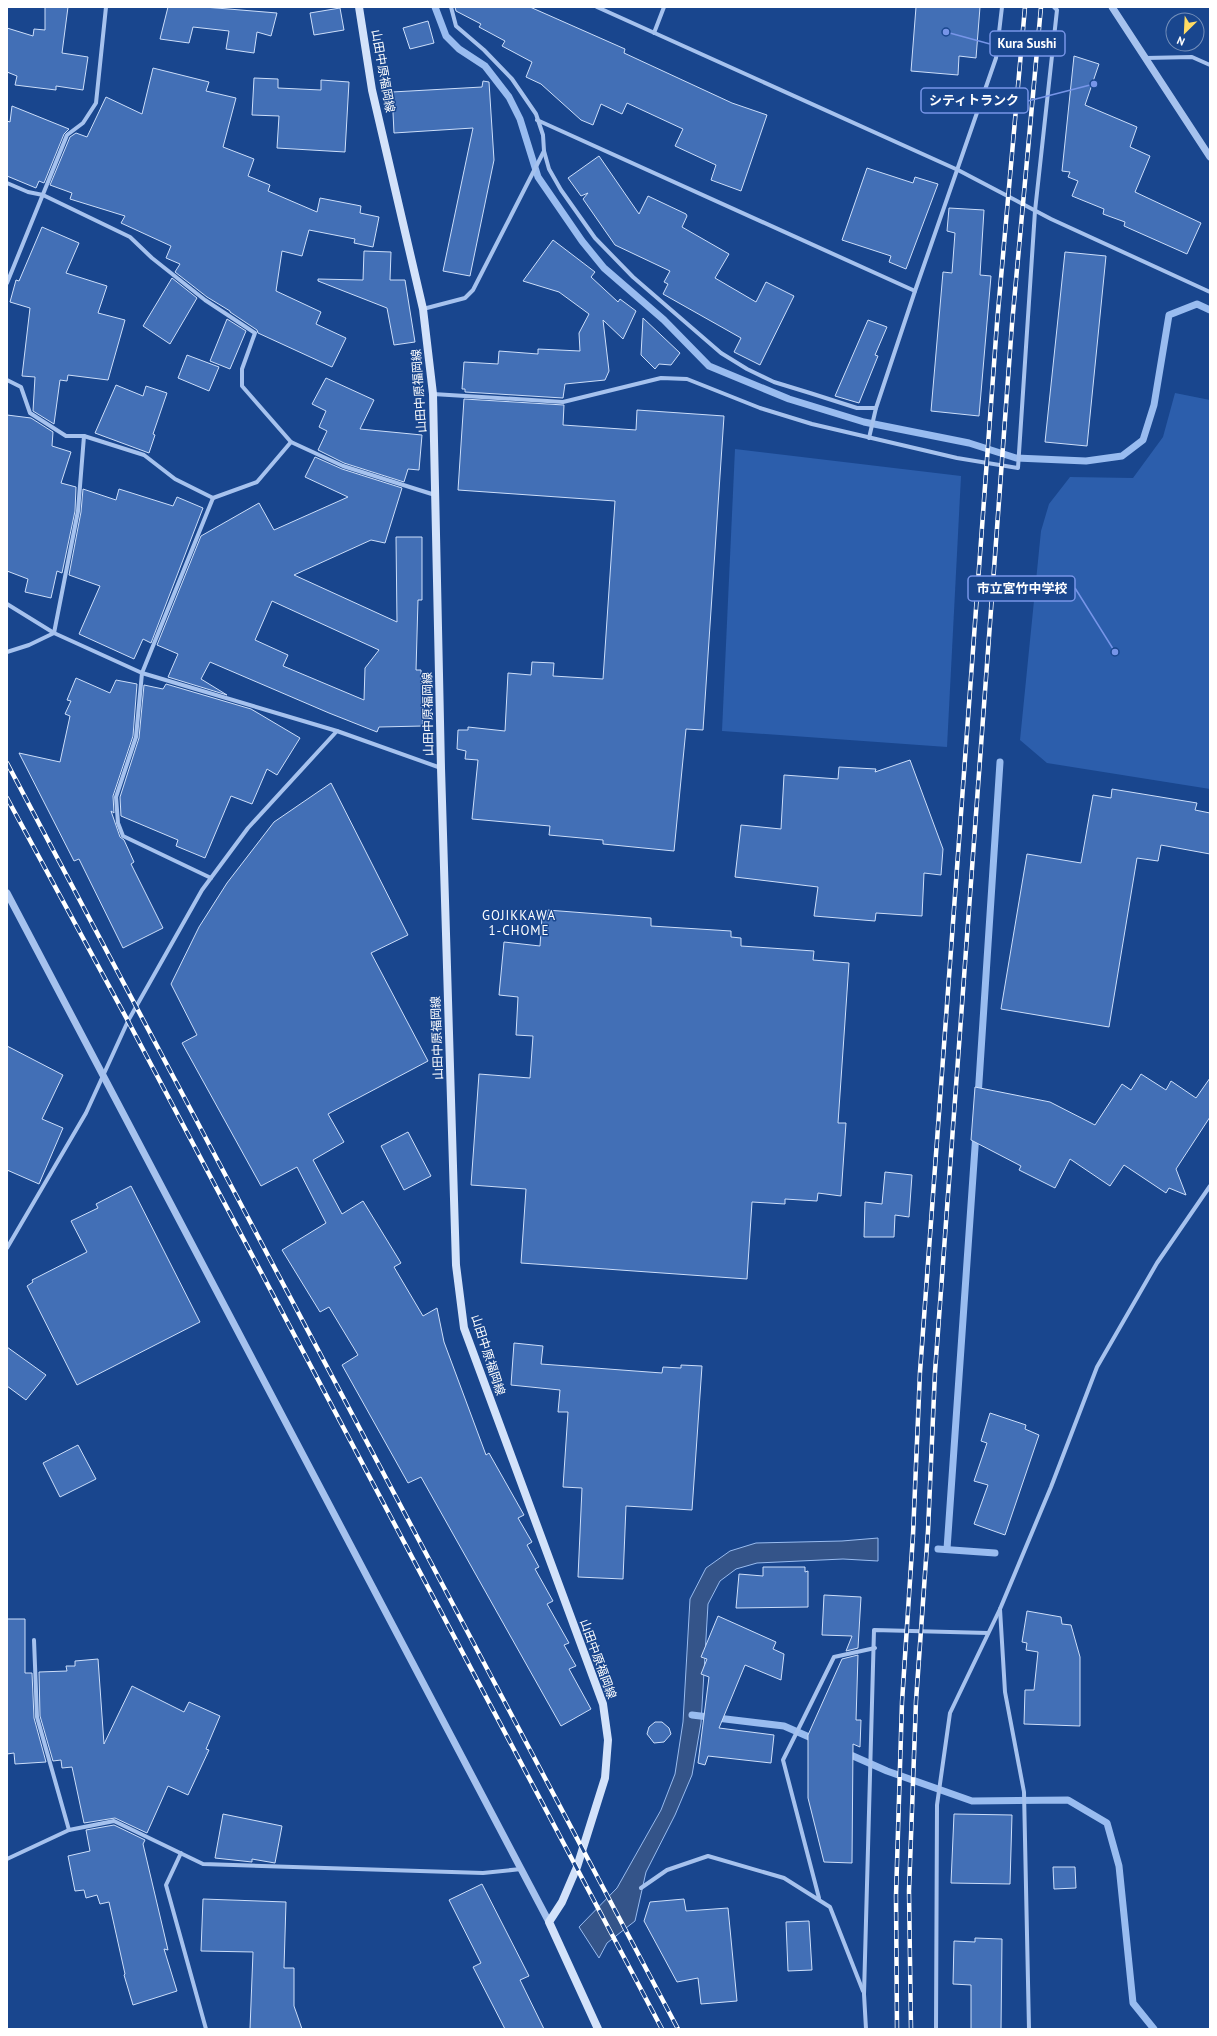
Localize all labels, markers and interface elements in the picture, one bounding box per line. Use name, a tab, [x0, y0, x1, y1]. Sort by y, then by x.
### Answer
north arrow	[1165, 12, 1205, 52]
street label: 山田中原福岡線	[369, 28, 398, 114]
callout: Kura Sushi	[990, 31, 1065, 56]
text: N	[1175, 33, 1187, 49]
text: Kura Sushi	[997, 35, 1057, 52]
callout: シティトランク	[921, 88, 1028, 113]
text: シティトランク	[929, 92, 1019, 109]
street label: 山田中原福岡線	[408, 349, 429, 433]
callout: 市立宮竹中学校	[968, 576, 1075, 601]
text: 市立宮竹中学校	[976, 580, 1068, 597]
street label: 山田中原福岡線	[419, 672, 436, 756]
district label: GOJIKKAWA 1-CHOME	[482, 907, 556, 939]
street label: 山田中原福岡線	[428, 996, 445, 1080]
street label: 山田中原福岡線	[468, 1313, 509, 1397]
street label: 山田中原福岡線	[577, 1617, 620, 1701]

